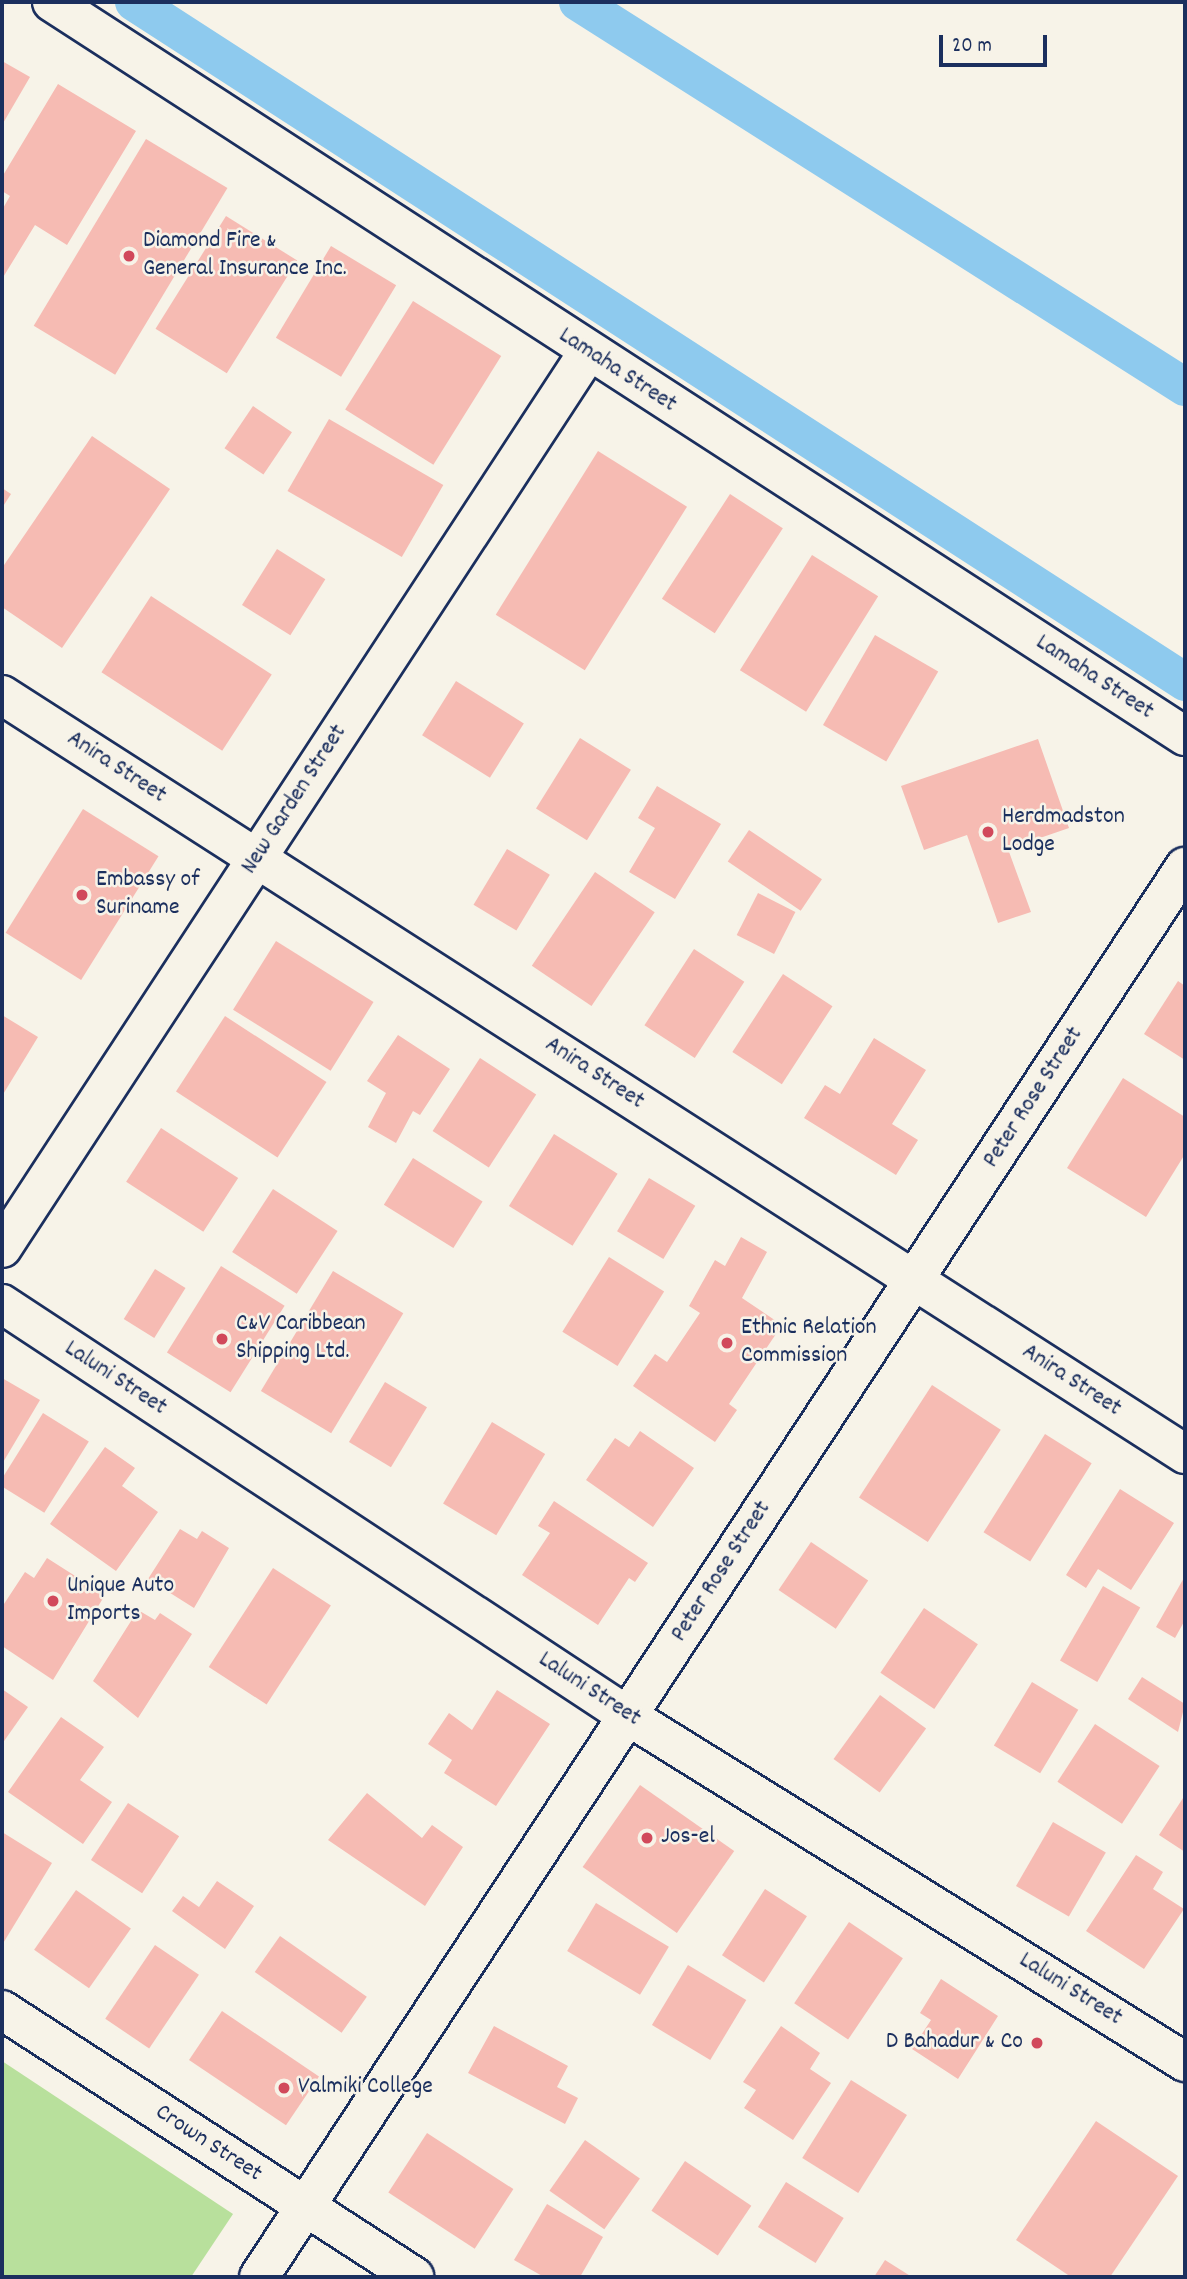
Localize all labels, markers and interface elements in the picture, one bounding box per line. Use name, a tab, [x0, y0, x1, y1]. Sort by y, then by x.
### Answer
scale bar	[942, 21, 1050, 65]
text: 20 m	[952, 32, 992, 62]
place label: Diamond Fire & General Insurance Inc.	[143, 228, 347, 284]
marker: Diamond Fire & General Insurance Inc.	[121, 248, 137, 264]
street label: Lamaha Street	[553, 322, 681, 420]
street label: Lamaha Street	[1030, 629, 1158, 727]
street label: New Garden Street	[236, 720, 354, 880]
street label: Anira Street	[61, 725, 171, 811]
place label: Herdmadston Lodge	[1002, 804, 1125, 860]
marker: Herdmadston Lodge	[980, 824, 996, 840]
place label: Embassy of Suriname	[96, 867, 200, 923]
marker: Embassy of Suriname	[74, 887, 90, 903]
street label: Peter Rose Street	[978, 1022, 1090, 1174]
street label: Anira Street	[539, 1031, 649, 1117]
place label: C&V Caribbean Shipping Ltd.	[236, 1311, 366, 1367]
place label: Ethnic Relation Commission	[741, 1315, 877, 1371]
marker: C&V Caribbean Shipping Ltd.	[214, 1331, 230, 1347]
street label: Laluni Street	[58, 1335, 172, 1423]
marker: Ethnic Relation Commission	[719, 1335, 735, 1351]
street label: Anira Street	[1016, 1338, 1126, 1424]
street label: Peter Rose Street	[666, 1496, 778, 1648]
place label: Unique Auto Imports	[67, 1573, 174, 1629]
marker: Unique Auto Imports	[45, 1593, 61, 1609]
street label: Laluni Street	[532, 1646, 646, 1734]
place label: Jos-el	[661, 1824, 715, 1852]
marker: Jos-el	[639, 1830, 655, 1846]
street label: Laluni Street	[1013, 1947, 1127, 2033]
place label: D Bahadur & Co	[886, 2029, 1023, 2057]
marker: D Bahadur & Co	[1029, 2035, 1045, 2051]
place label: Valmiki College	[298, 2074, 433, 2102]
marker: Valmiki College	[276, 2080, 292, 2096]
street label: Crown Street	[149, 2099, 267, 2189]

